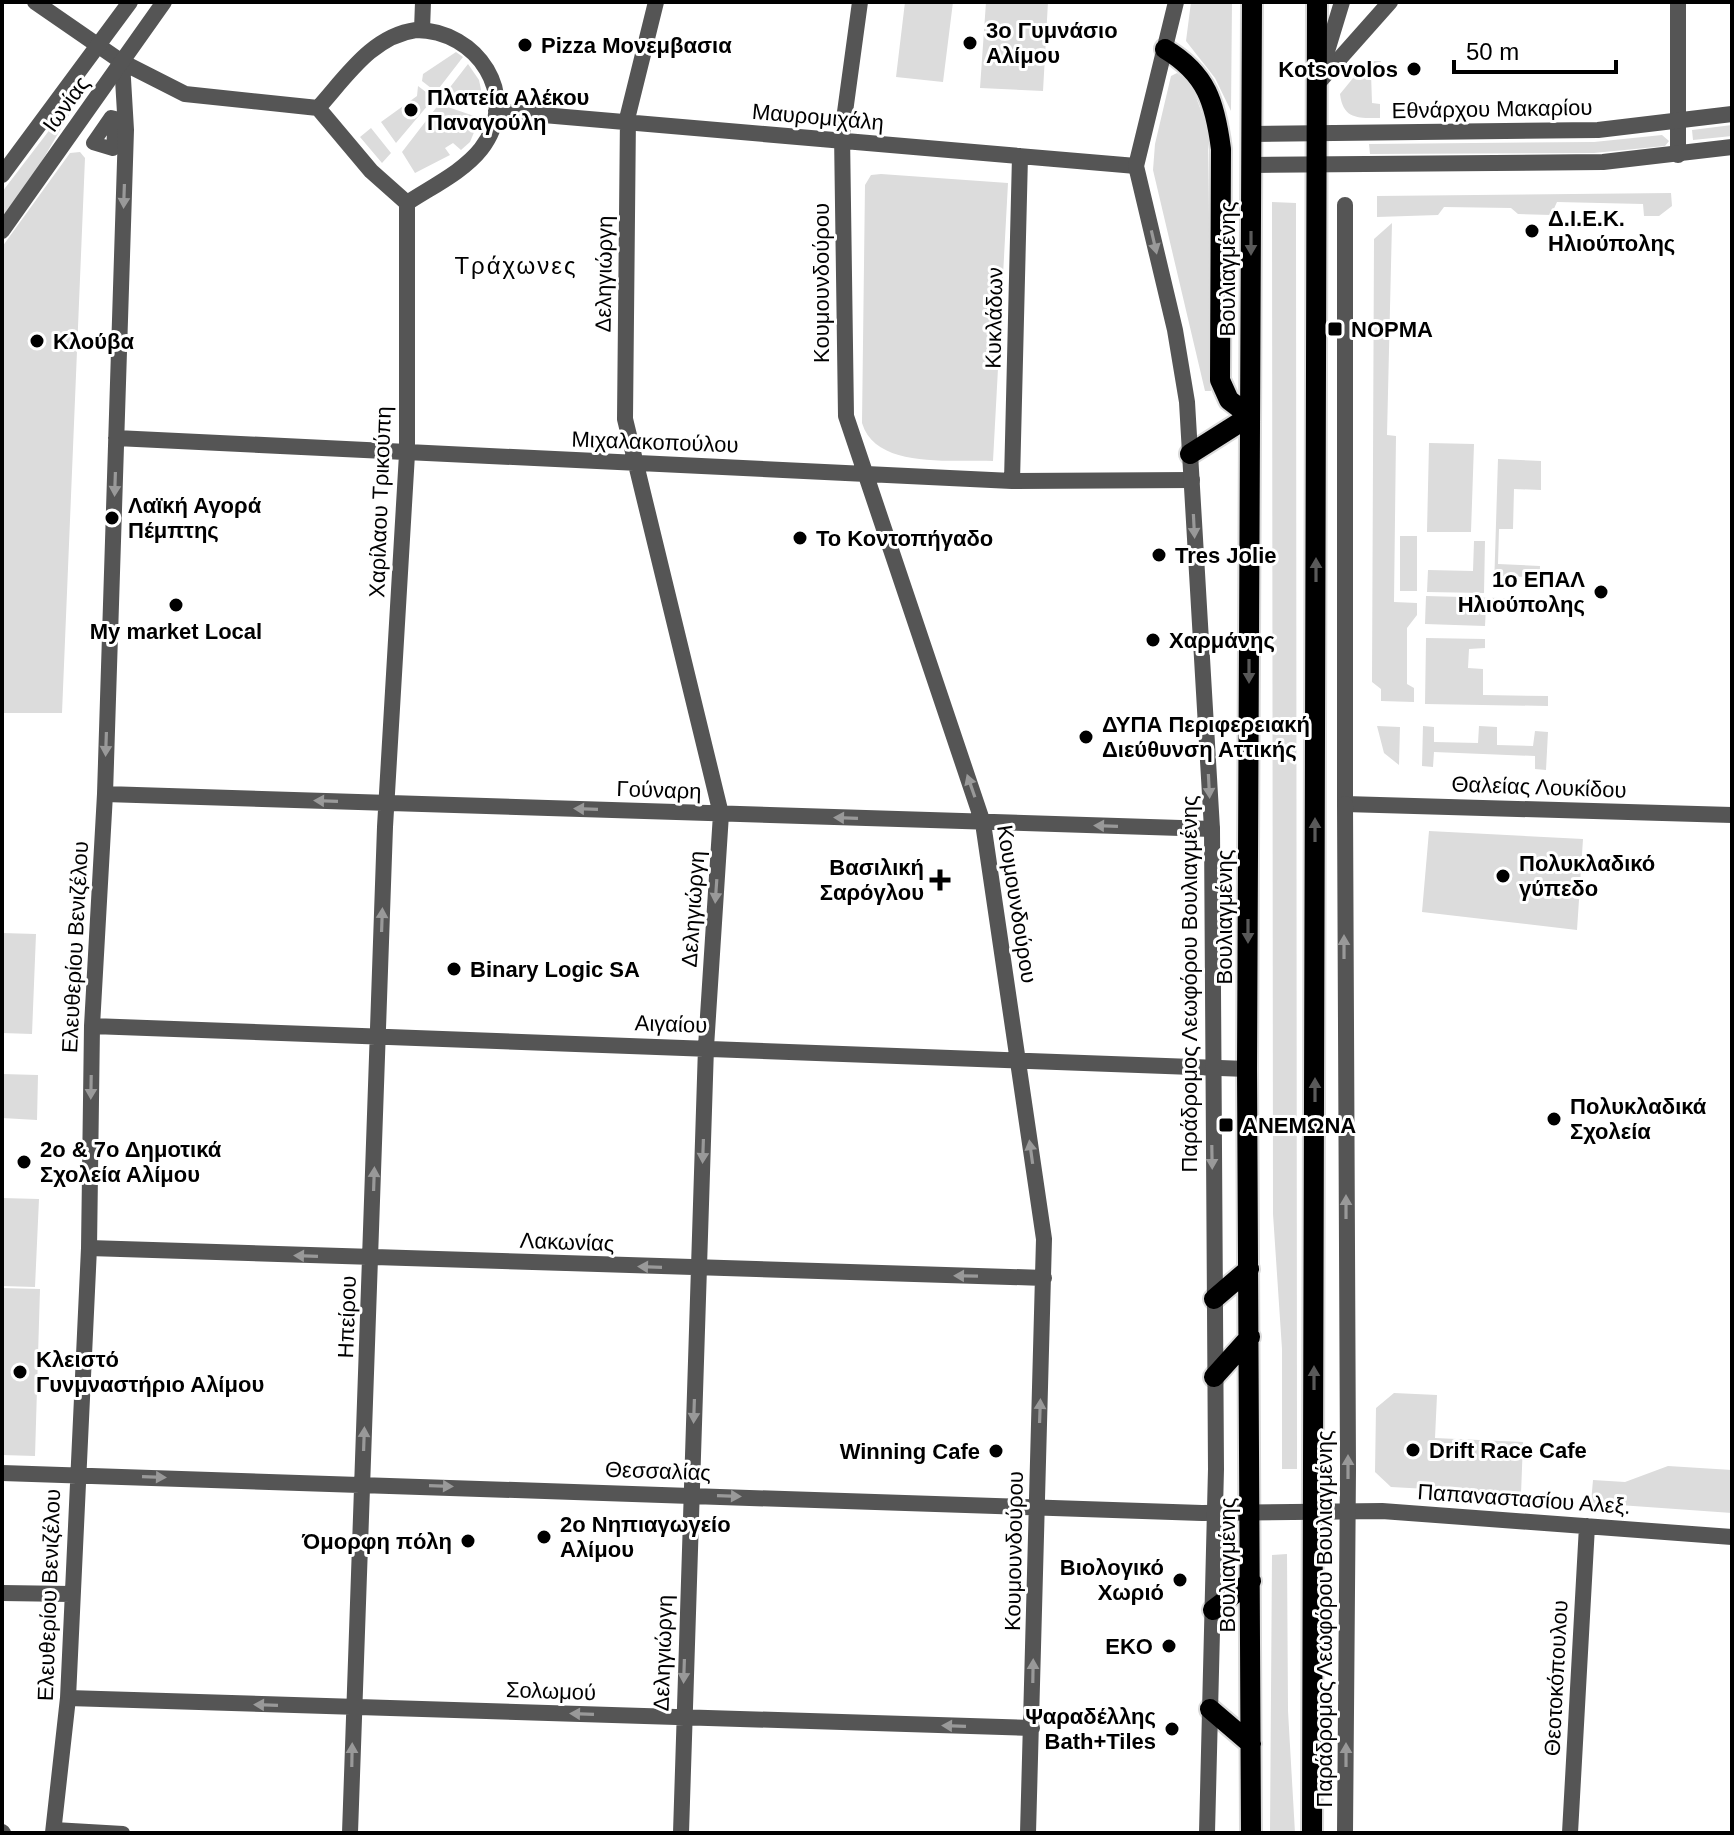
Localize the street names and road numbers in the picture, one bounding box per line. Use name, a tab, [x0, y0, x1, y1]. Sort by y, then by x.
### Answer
street label: Ιωνίας	[38, 71, 94, 137]
street label: Εθνάρχου Μακαρίου	[1391, 95, 1593, 123]
street label: Μαυρομιχάλη	[751, 99, 885, 135]
street label: Βουλιαγμένης	[1215, 202, 1240, 336]
street label: Κουμουνδούρου	[809, 203, 834, 363]
street label: Δεληγιώργη	[590, 216, 618, 332]
street label: Κυκλάδων	[981, 267, 1007, 369]
street label: Χαρίλαου Τρικούπη	[364, 406, 396, 598]
street label: Μιχαλακοπούλου	[571, 427, 739, 457]
street label: Θαλείας Λουκίδου	[1451, 771, 1627, 803]
street label: Γούναρη	[616, 776, 702, 804]
street label: Παράδρομος Λεωφόρου Βουλιαγμένης	[1177, 795, 1202, 1173]
street label: Κουμουνδούρου	[992, 823, 1042, 985]
street label: Ελευθερίου Βενιζέλου	[57, 840, 93, 1054]
street label: Δεληγιώργη	[676, 850, 710, 968]
street label: Βουλιαγμένης	[1212, 850, 1237, 984]
street label: Αιγαίου	[634, 1010, 708, 1038]
street label: Λακωνίας	[519, 1228, 615, 1256]
street label: Ηπείρου	[333, 1275, 361, 1359]
street label: Παράδρομος Λεωφόρου Βουλιαγμένης	[1312, 1430, 1337, 1808]
street label: Θεσσαλίας	[605, 1457, 711, 1485]
street label: Κουμουνδούρου	[1000, 1471, 1028, 1631]
street label: Παπαναστασίου Αλεξ.	[1417, 1479, 1631, 1519]
street label: Ελευθερίου Βενιζέλου	[33, 1489, 65, 1701]
street label: Βουλιαγμένης	[1215, 1498, 1240, 1632]
street label: Δεληγιώργη	[648, 1594, 678, 1712]
street label: Θεοτοκόπουλου	[1539, 1599, 1573, 1757]
street label: Σολωμού	[505, 1677, 597, 1705]

